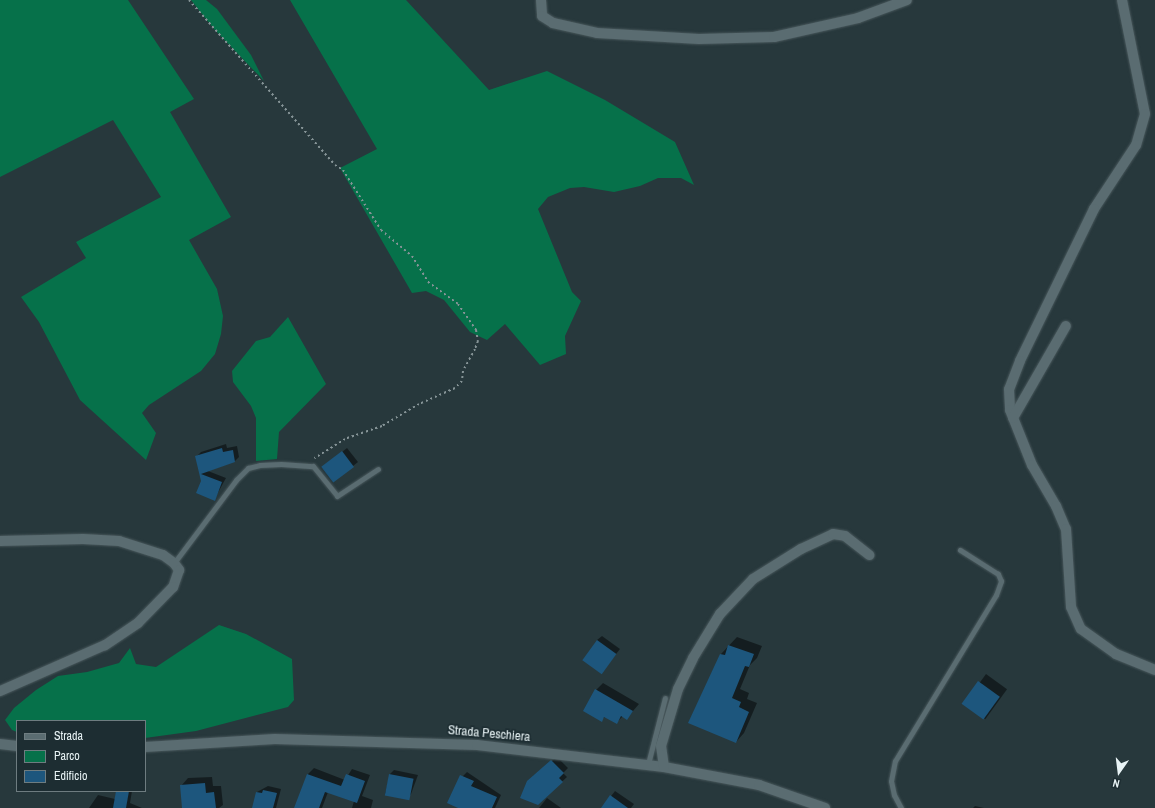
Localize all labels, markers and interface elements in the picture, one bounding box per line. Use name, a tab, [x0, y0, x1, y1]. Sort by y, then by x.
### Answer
legend	[16, 720, 146, 792]
street label: Strada Peschiera	[447, 723, 531, 745]
text: Strada	[54, 728, 83, 744]
text: Parco	[54, 748, 80, 764]
north arrow	[1099, 752, 1139, 792]
text: Edificio	[54, 768, 87, 784]
text: N	[1111, 776, 1121, 791]

